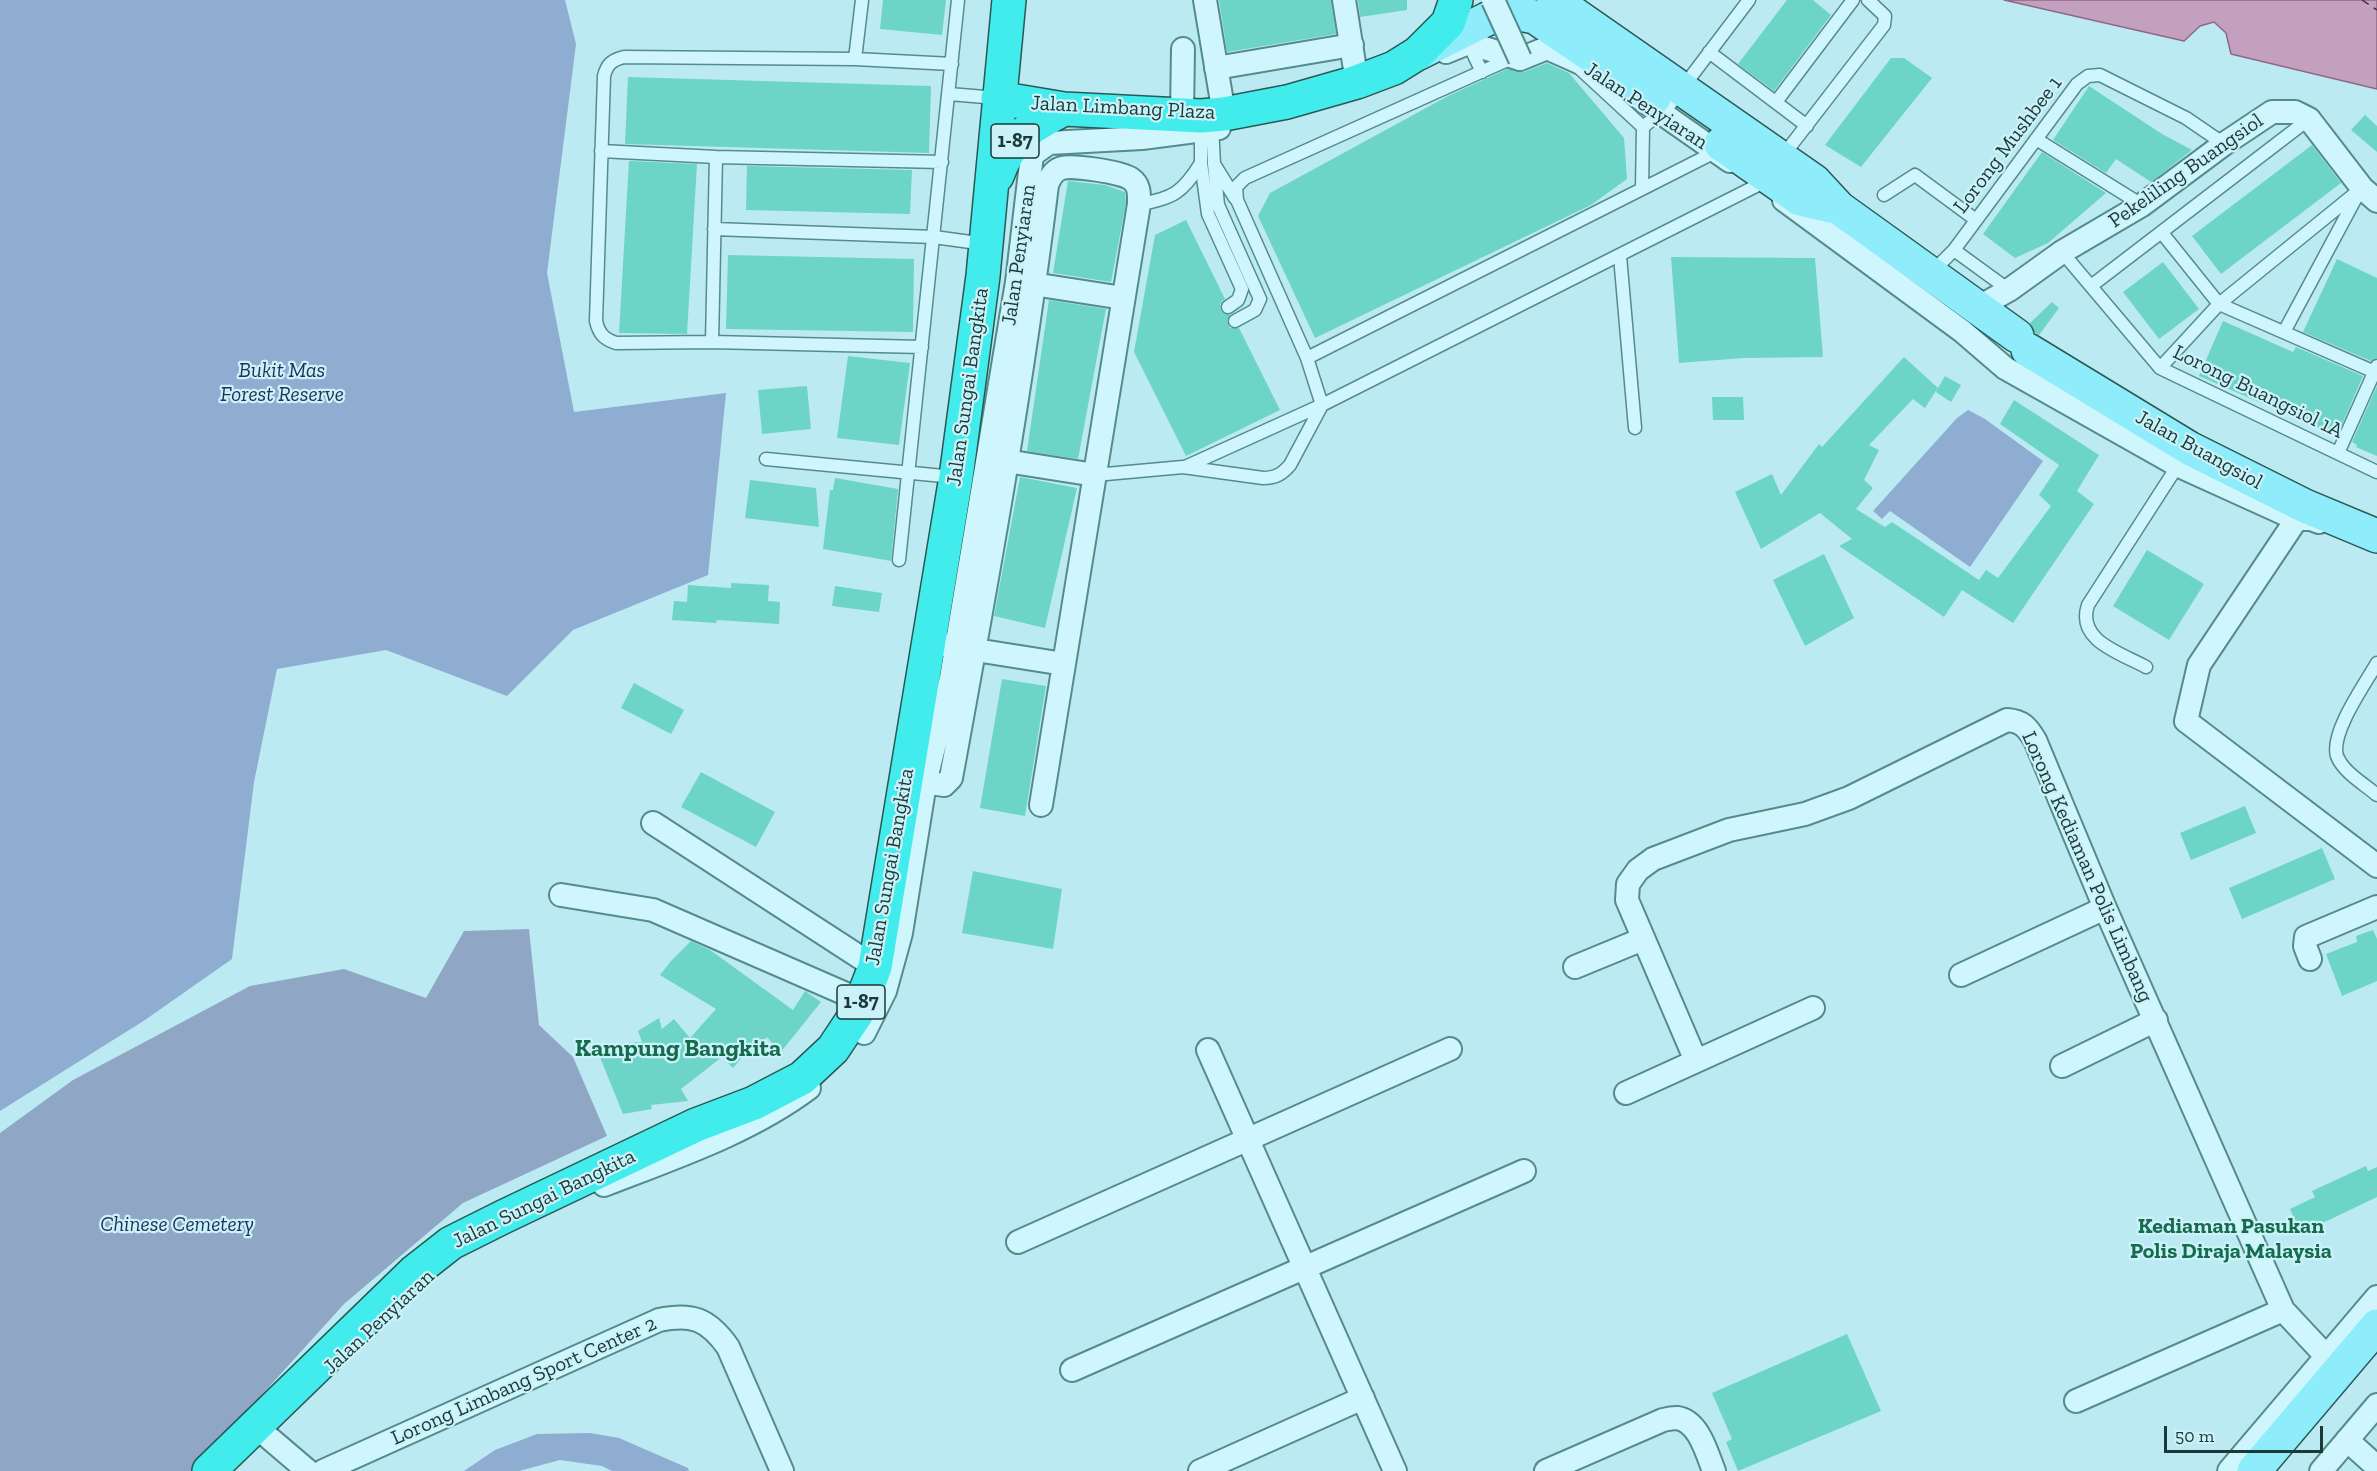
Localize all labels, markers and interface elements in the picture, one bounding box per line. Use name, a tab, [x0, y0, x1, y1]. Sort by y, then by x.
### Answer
street label: Jalan Penyiaran	[1579, 57, 1713, 155]
street label: Lorong Mushbee 1	[1948, 72, 2068, 218]
street label: Jalan Limbang Plaza	[1030, 91, 1216, 125]
street label: Pekeliling Buangsiol	[2104, 108, 2268, 234]
road number: 1-87	[991, 124, 1039, 158]
street label: Jalan Penyiaran	[997, 183, 1041, 327]
street label: Jalan Sungai Bangkita	[942, 286, 994, 488]
street label: Lorong Buangsiol 1A	[2169, 340, 2347, 444]
park label: Bukit Mas Forest Reserve	[220, 358, 344, 408]
street label: Jalan Buangsiol	[2131, 405, 2267, 495]
street label: Lorong Kediaman Polis Limbang	[2016, 728, 2158, 1006]
street label: Jalan Sungai Bangkita	[860, 766, 920, 968]
road number: 1-87	[837, 985, 885, 1019]
district label: Kampung Bangkita	[575, 1035, 781, 1063]
street label: Jalan Sungai Bangkita	[449, 1144, 639, 1254]
park label: Chinese Cemetery	[100, 1212, 254, 1238]
district label: Kediaman Pasukan Polis Diraja Malaysia	[2130, 1214, 2332, 1266]
street label: Jalan Penyiaran	[318, 1264, 440, 1380]
street label: Lorong Limbang Sport Center 2	[387, 1311, 661, 1451]
scale bar	[2167, 1414, 2326, 1452]
text: 50 m	[2175, 1425, 2214, 1447]

